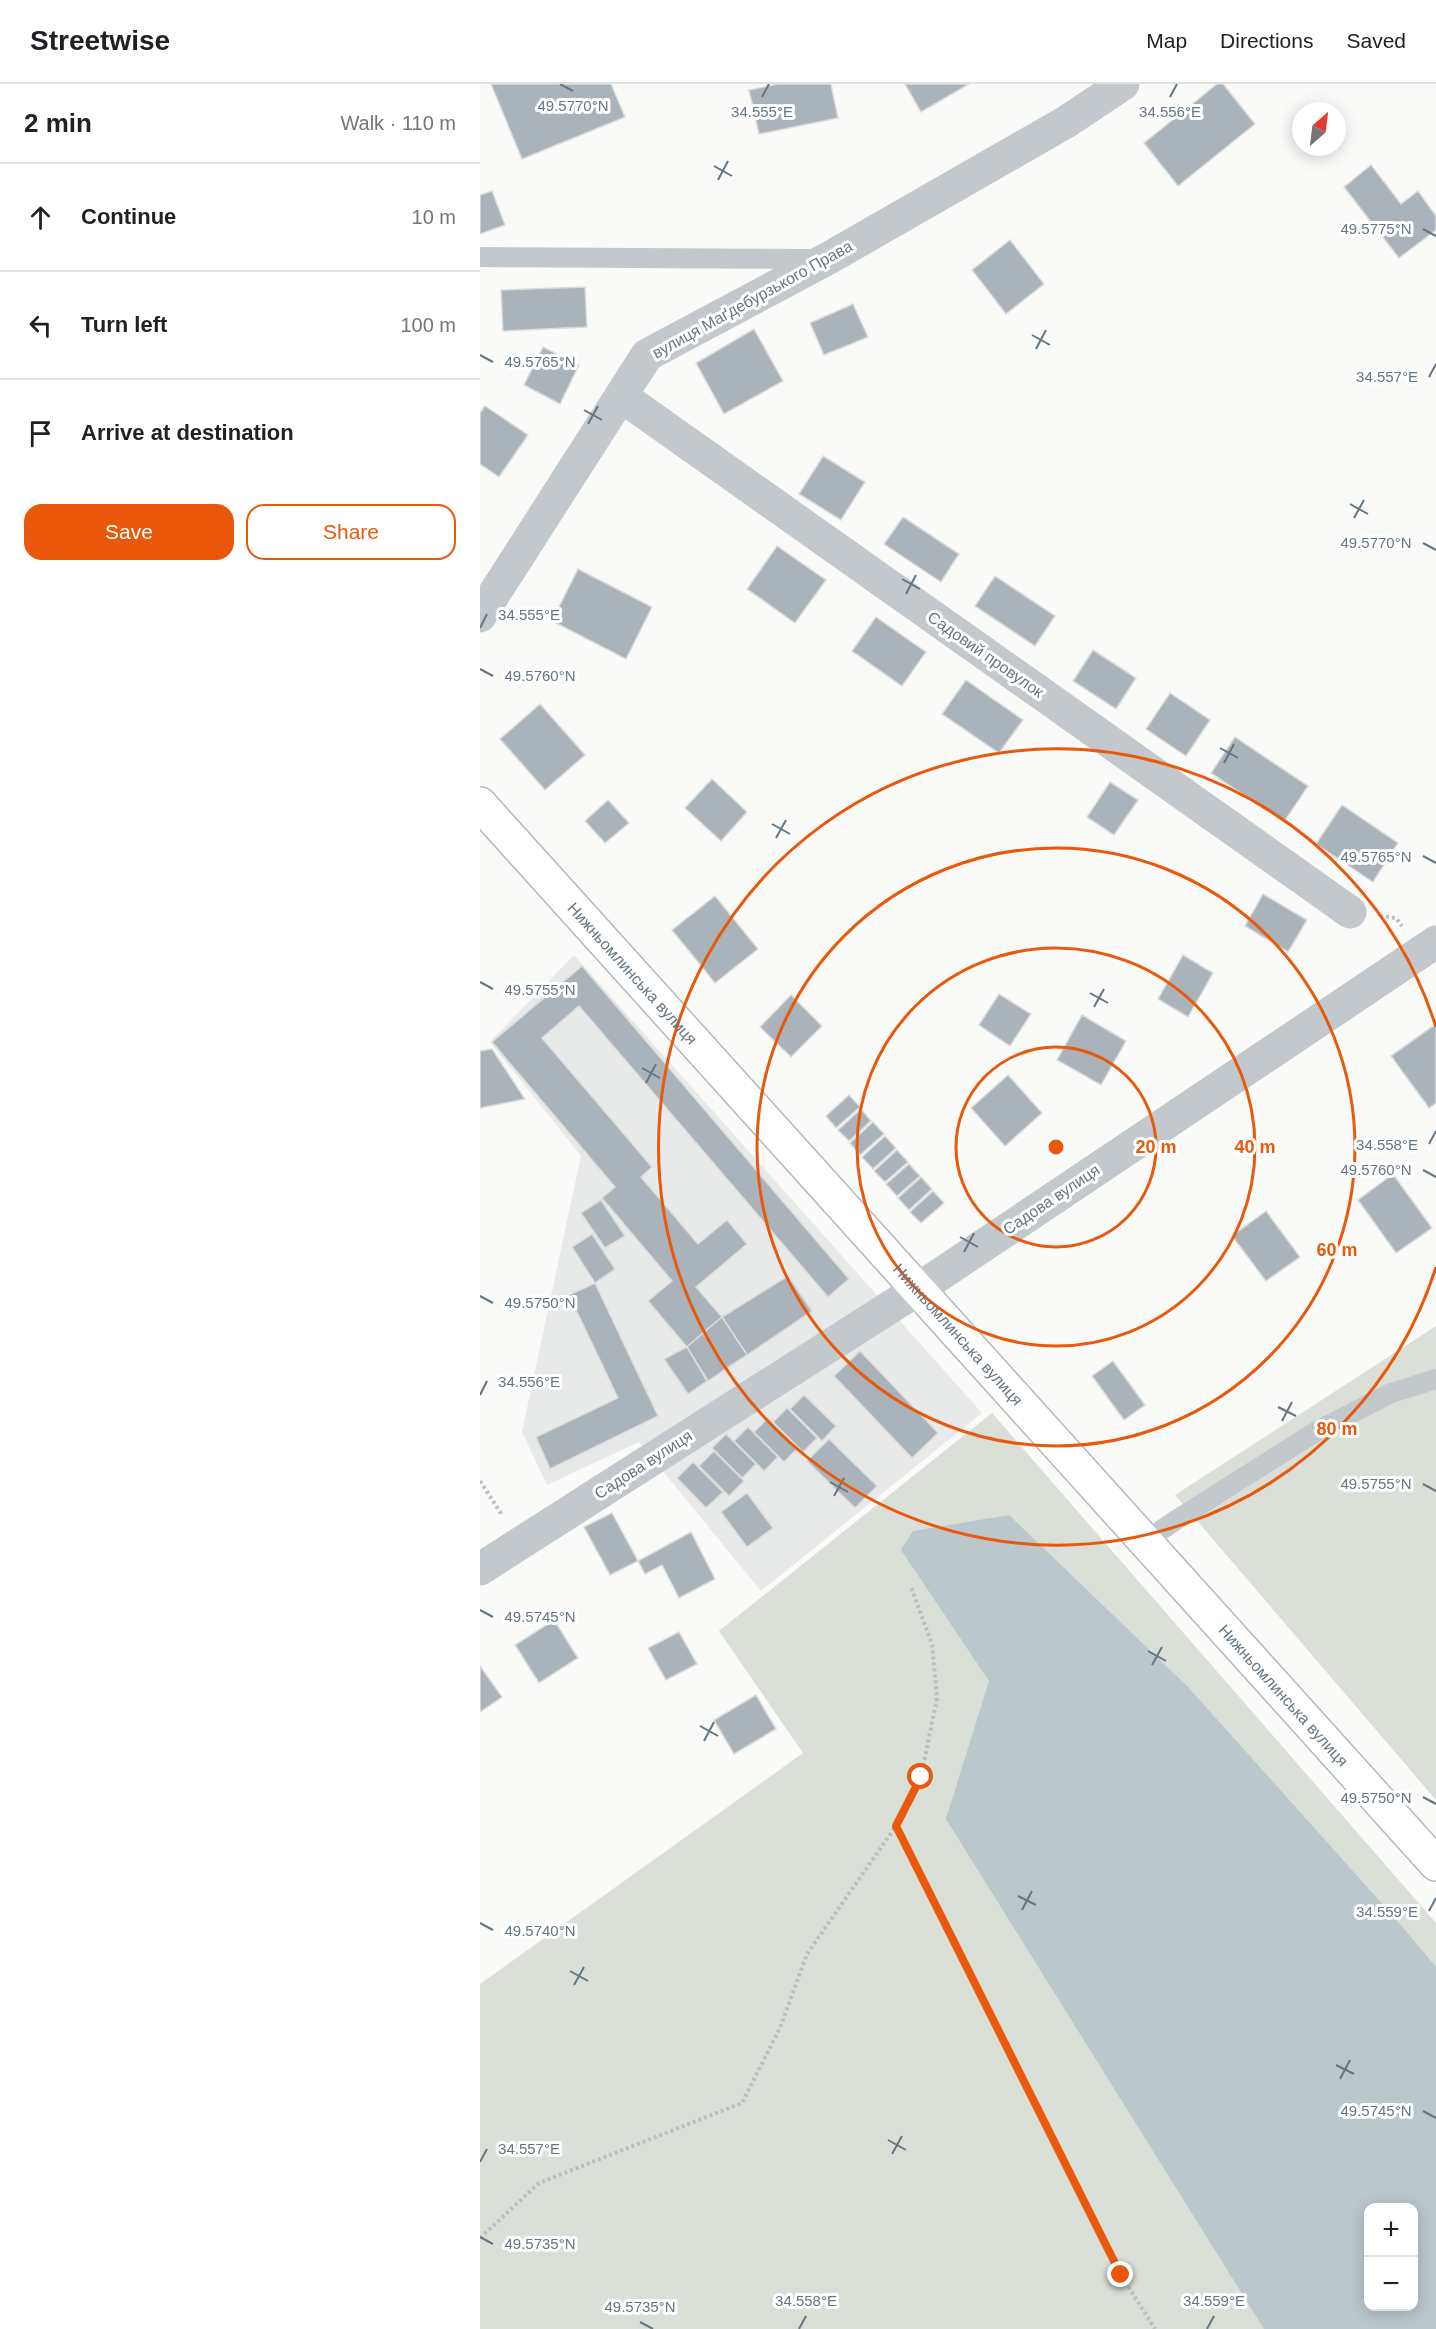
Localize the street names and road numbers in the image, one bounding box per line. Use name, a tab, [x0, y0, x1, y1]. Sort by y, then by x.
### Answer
street label: вулиця Маґдебурзького Права	[649, 237, 855, 362]
street label: Садовий провулок	[925, 608, 1048, 701]
street label: Нижньомлинська вулиця	[564, 899, 700, 1048]
street label: Садова вулиця	[1000, 1161, 1103, 1238]
street label: Нижньомлинська вулиця	[890, 1260, 1026, 1409]
street label: Садова вулиця	[591, 1427, 695, 1502]
street label: Нижньомлинська вулиця	[1215, 1621, 1351, 1770]

